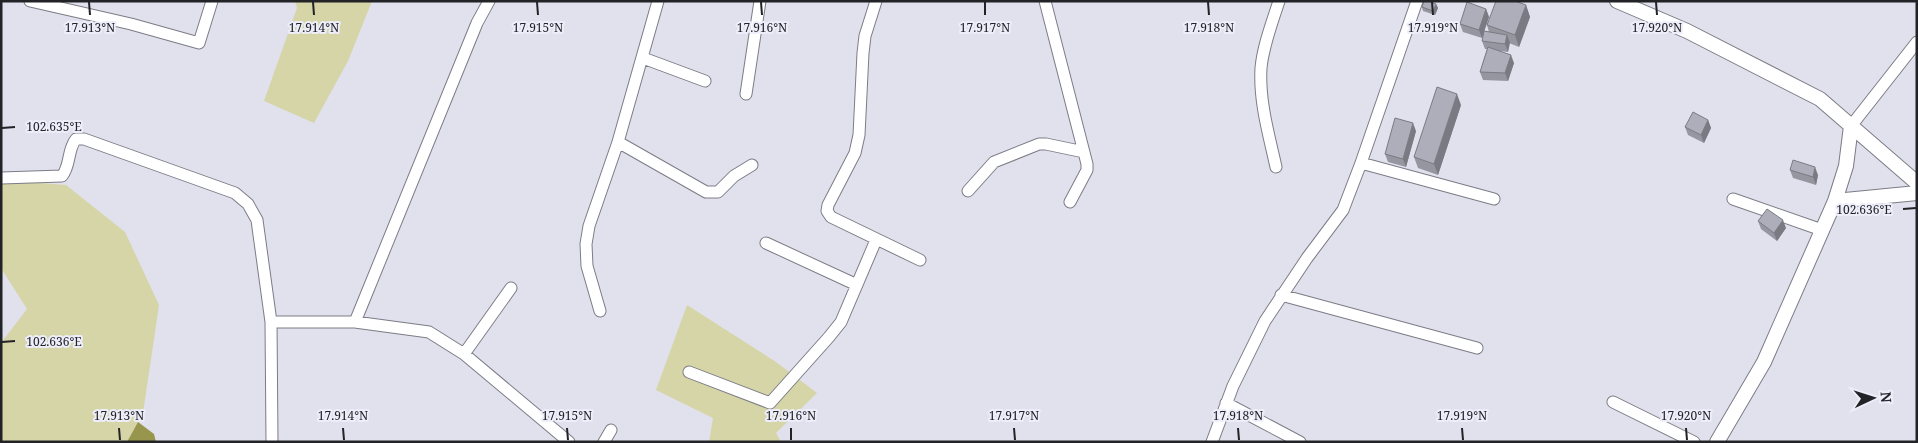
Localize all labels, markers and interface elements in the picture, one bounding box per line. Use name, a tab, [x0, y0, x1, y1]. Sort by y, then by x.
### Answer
text: 17.913°N	[65, 19, 115, 36]
text: 17.914°N	[289, 19, 339, 36]
text: 17.915°N	[513, 19, 563, 36]
text: 17.916°N	[737, 19, 787, 36]
text: 17.917°N	[960, 19, 1010, 36]
text: 17.918°N	[1184, 19, 1234, 36]
text: 17.919°N	[1408, 19, 1458, 36]
text: 17.920°N	[1632, 19, 1682, 36]
text: 102.635°E	[26, 118, 82, 135]
text: 102.636°E	[1836, 201, 1892, 218]
text: 102.636°E	[26, 333, 82, 350]
north arrow	[1848, 373, 1898, 423]
text: N	[1877, 391, 1896, 403]
text: 17.913°N	[94, 407, 144, 424]
text: 17.914°N	[318, 407, 368, 424]
text: 17.915°N	[542, 407, 592, 424]
text: 17.916°N	[766, 407, 816, 424]
text: 17.917°N	[989, 407, 1039, 424]
text: 17.918°N	[1213, 407, 1263, 424]
text: 17.919°N	[1437, 407, 1487, 424]
text: 17.920°N	[1661, 407, 1711, 424]

